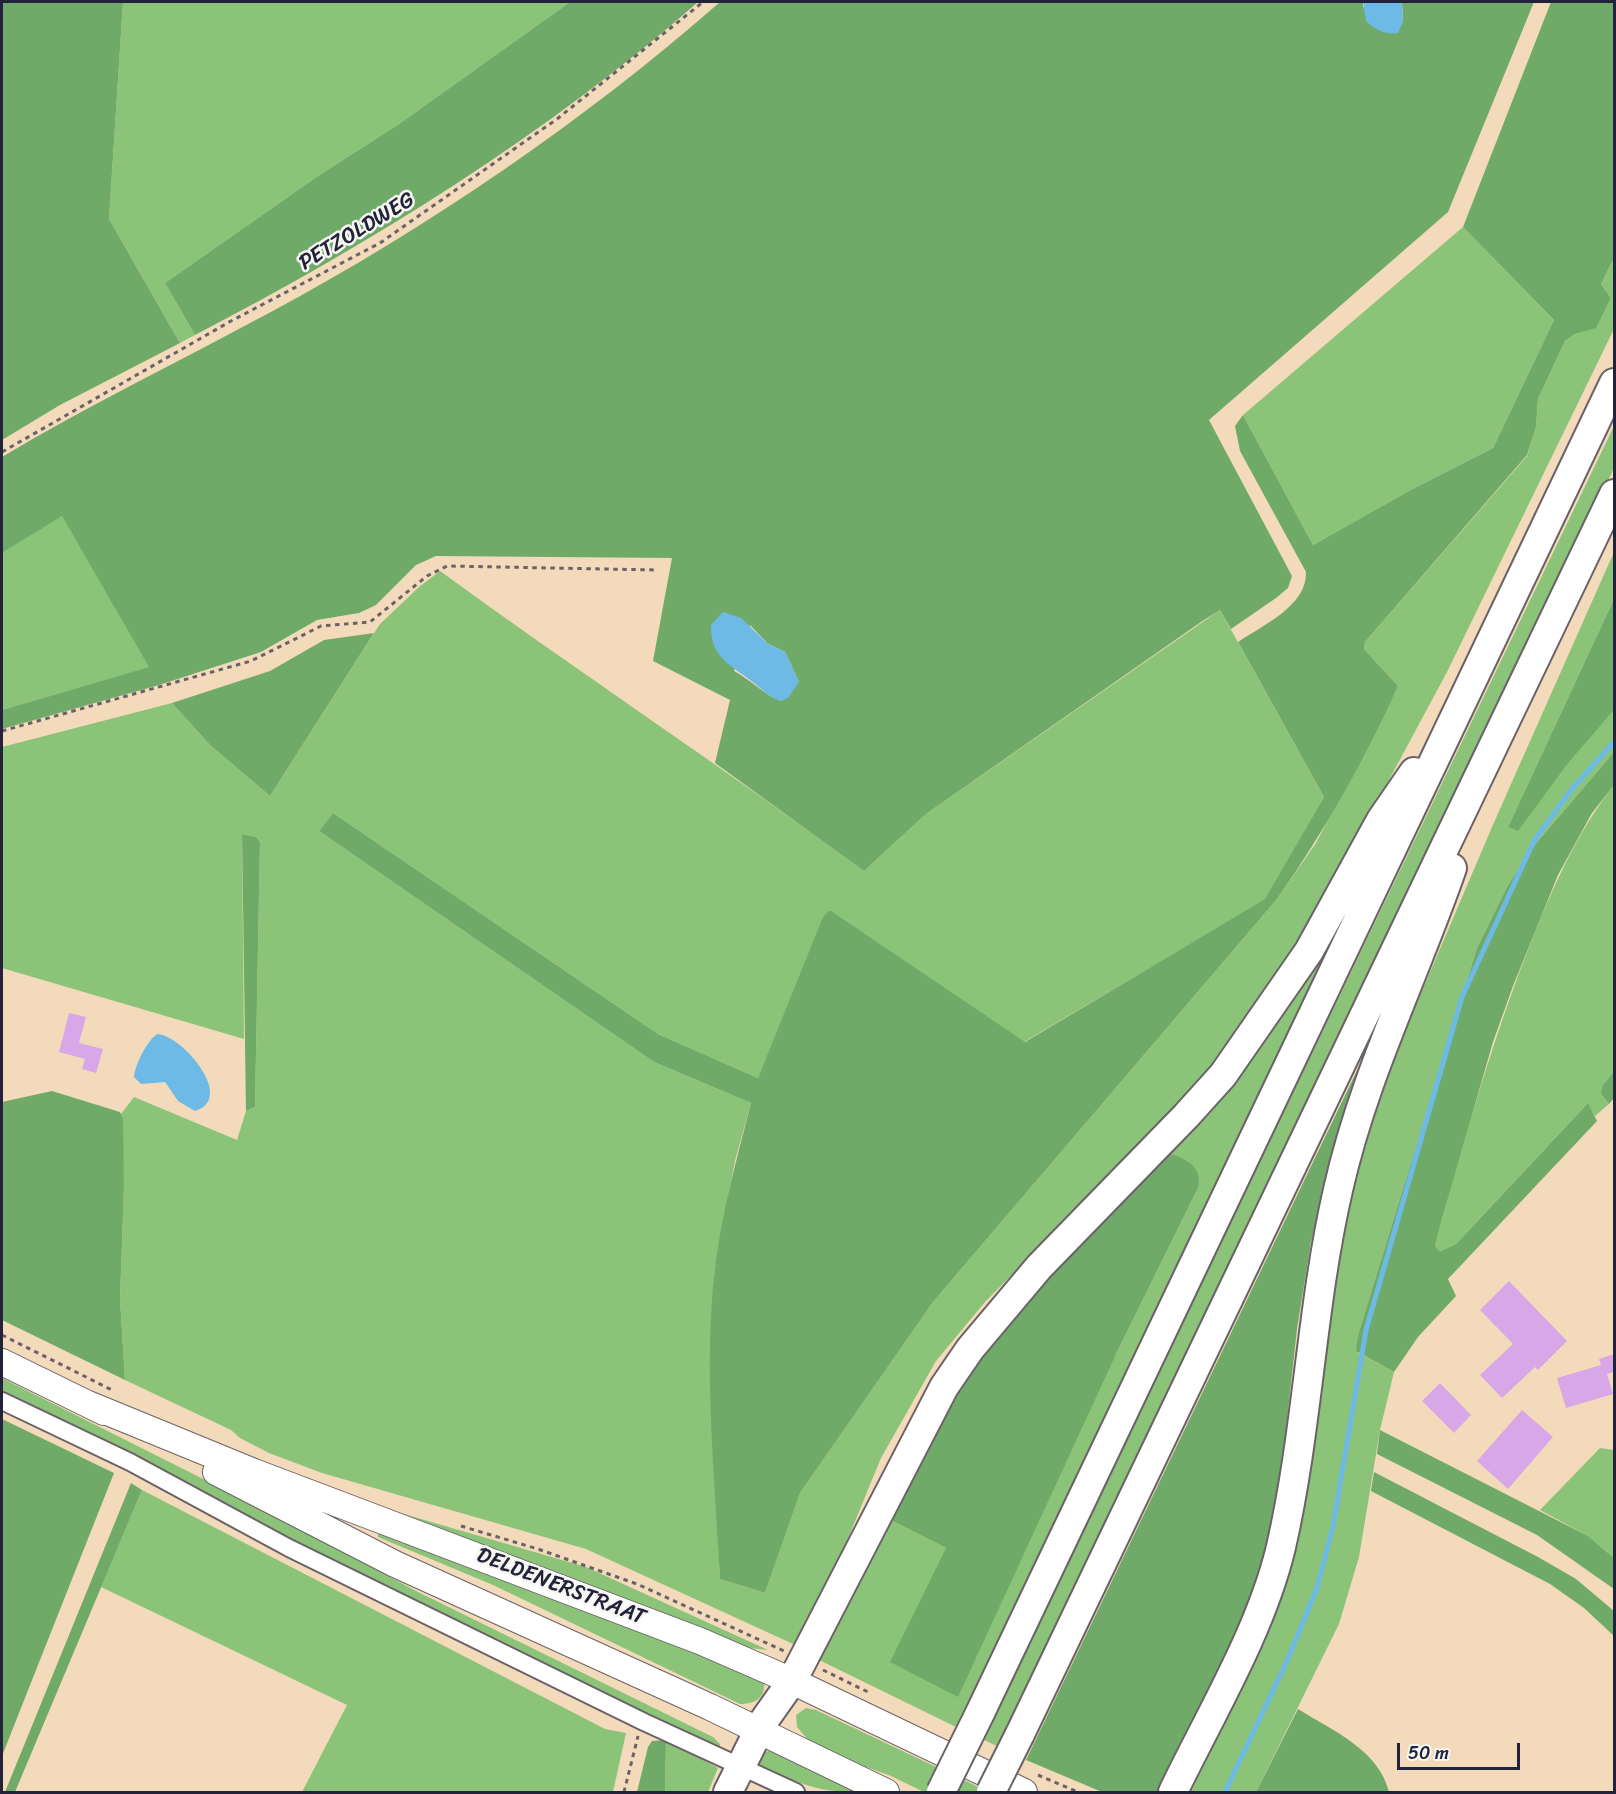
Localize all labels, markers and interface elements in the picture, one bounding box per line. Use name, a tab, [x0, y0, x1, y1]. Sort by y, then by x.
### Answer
street label: PETZOLDWEG	[295, 187, 419, 277]
street label: DELDENERSTRAAT	[473, 1543, 649, 1631]
scale bar	[1400, 1731, 1523, 1769]
text: 50 m	[1408, 1737, 1449, 1769]

